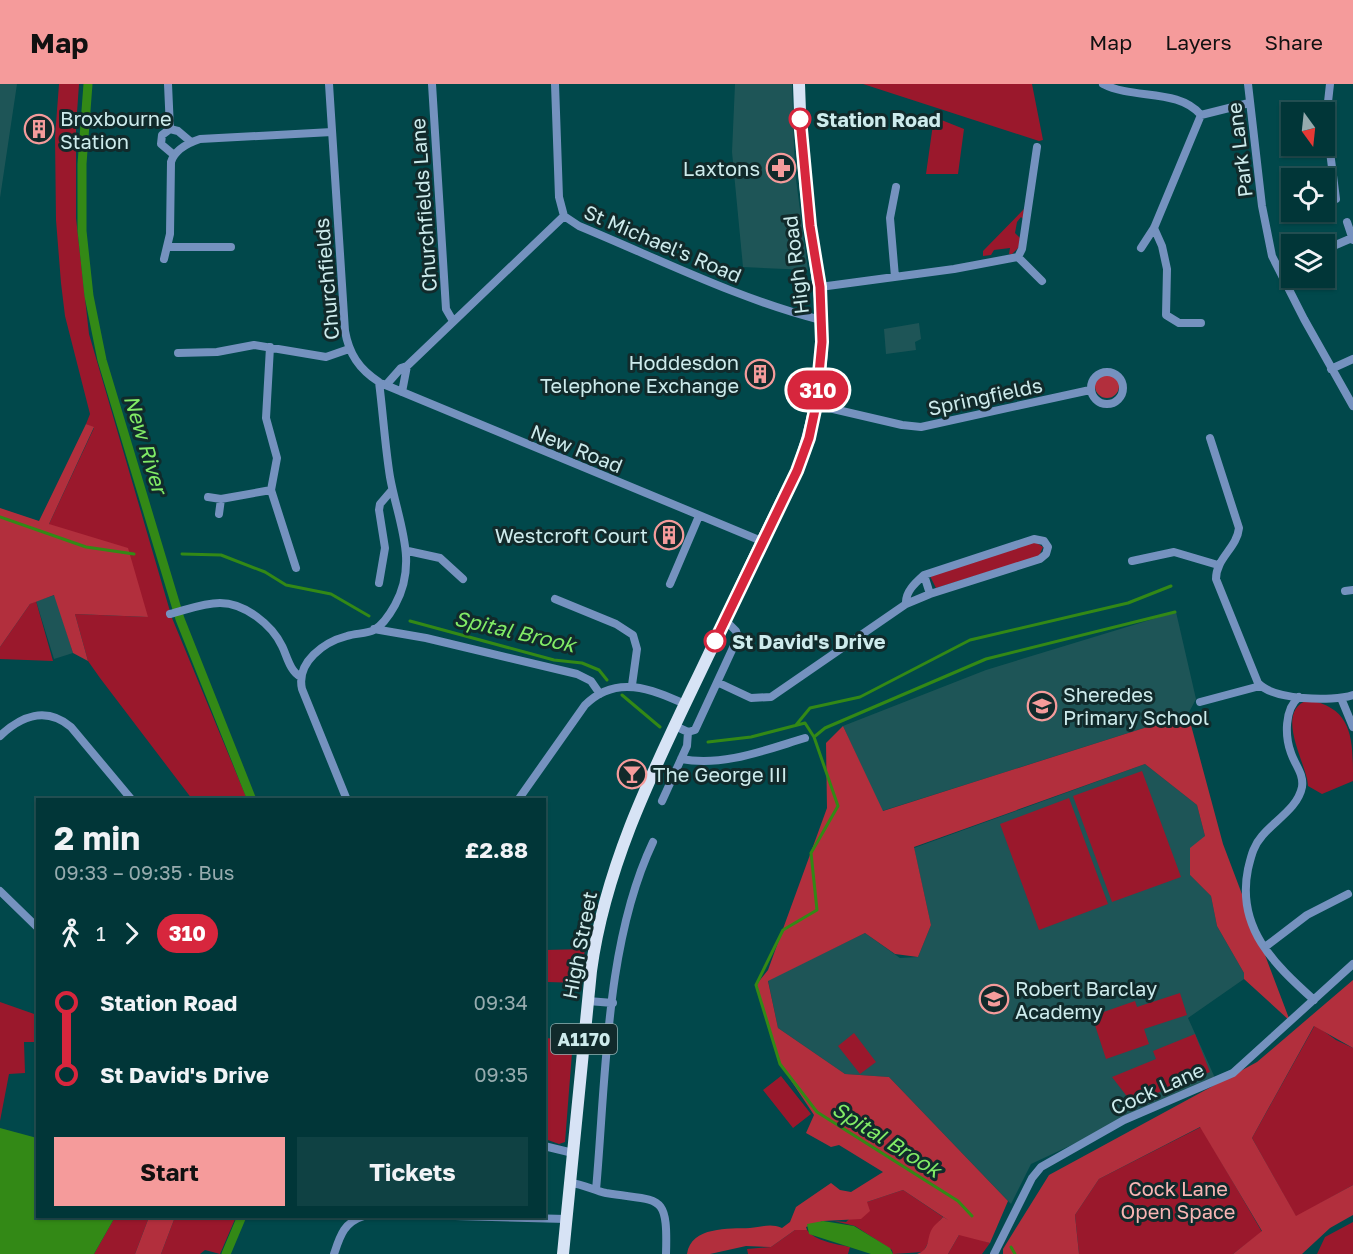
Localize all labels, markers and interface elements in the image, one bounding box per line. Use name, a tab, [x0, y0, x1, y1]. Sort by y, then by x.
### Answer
text: Map	[30, 26, 88, 59]
text: Map	[1089, 29, 1132, 55]
text: Layers	[1165, 29, 1232, 55]
text: Share	[1265, 29, 1323, 55]
street label: Park Lane	[1221, 101, 1257, 199]
north arrow	[1281, 102, 1335, 156]
map controls	[1281, 102, 1335, 288]
place label: Broxbourne Station	[60, 106, 172, 153]
place label: Station Road	[816, 107, 941, 131]
marker: Station Road	[789, 108, 811, 130]
building icon: Broxbourne Station	[23, 113, 55, 145]
street label: Churchfields Lane	[405, 117, 441, 293]
pharmacy icon: Laxtons	[765, 152, 797, 184]
place label: Laxtons	[683, 156, 760, 180]
button: locate	[1281, 168, 1335, 222]
street label: St Michael's Road	[581, 199, 745, 287]
street label: High Road	[777, 214, 813, 316]
street label: Churchfields	[309, 217, 343, 341]
button: layers	[1281, 234, 1335, 288]
place label: Hoddesdon Telephone Exchange	[540, 350, 739, 397]
building icon: Hoddesdon Telephone Exchange	[744, 358, 776, 390]
line badge: 310	[784, 370, 852, 410]
street label: Springfields	[926, 372, 1044, 420]
text: 310	[799, 377, 837, 403]
water label: New River	[119, 392, 174, 499]
street label: New Road	[528, 419, 626, 477]
building icon: Westcroft Court	[653, 519, 685, 551]
place label: Westcroft Court	[495, 523, 648, 547]
water label: Spital Brook	[452, 604, 580, 658]
place label: St David's Drive	[732, 629, 886, 653]
marker: St David's Drive	[704, 630, 726, 652]
place label: Sheredes Primary School	[1063, 682, 1209, 729]
school or university icon: Sheredes Primary School	[1026, 690, 1058, 722]
bar icon: The George III	[616, 758, 648, 790]
place label: The George III	[653, 762, 787, 786]
text: 2 min	[54, 818, 140, 857]
text: £2.88	[465, 836, 528, 863]
text: 09:33 – 09:35 · Bus	[54, 860, 234, 884]
street label: High Street	[557, 889, 601, 1001]
icon: walk	[54, 917, 87, 950]
icon: forward	[115, 917, 148, 950]
text: 310	[169, 920, 206, 946]
text: 1	[96, 921, 106, 945]
place label: Robert Barclay Academy	[1015, 976, 1157, 1023]
school or university icon: Robert Barclay Academy	[978, 983, 1010, 1015]
text: Station Road	[100, 989, 237, 1016]
text: 09:34	[474, 990, 528, 1014]
road number: A1170	[551, 1024, 617, 1054]
street label: Cock Lane	[1107, 1057, 1207, 1119]
text: St David's Drive	[100, 1061, 269, 1088]
text: 09:35	[474, 1062, 528, 1086]
water label: Spital Brook	[828, 1095, 948, 1184]
button: Start	[54, 1137, 285, 1206]
button: Tickets	[297, 1137, 528, 1206]
park label: Cock Lane Open Space	[1121, 1176, 1235, 1223]

